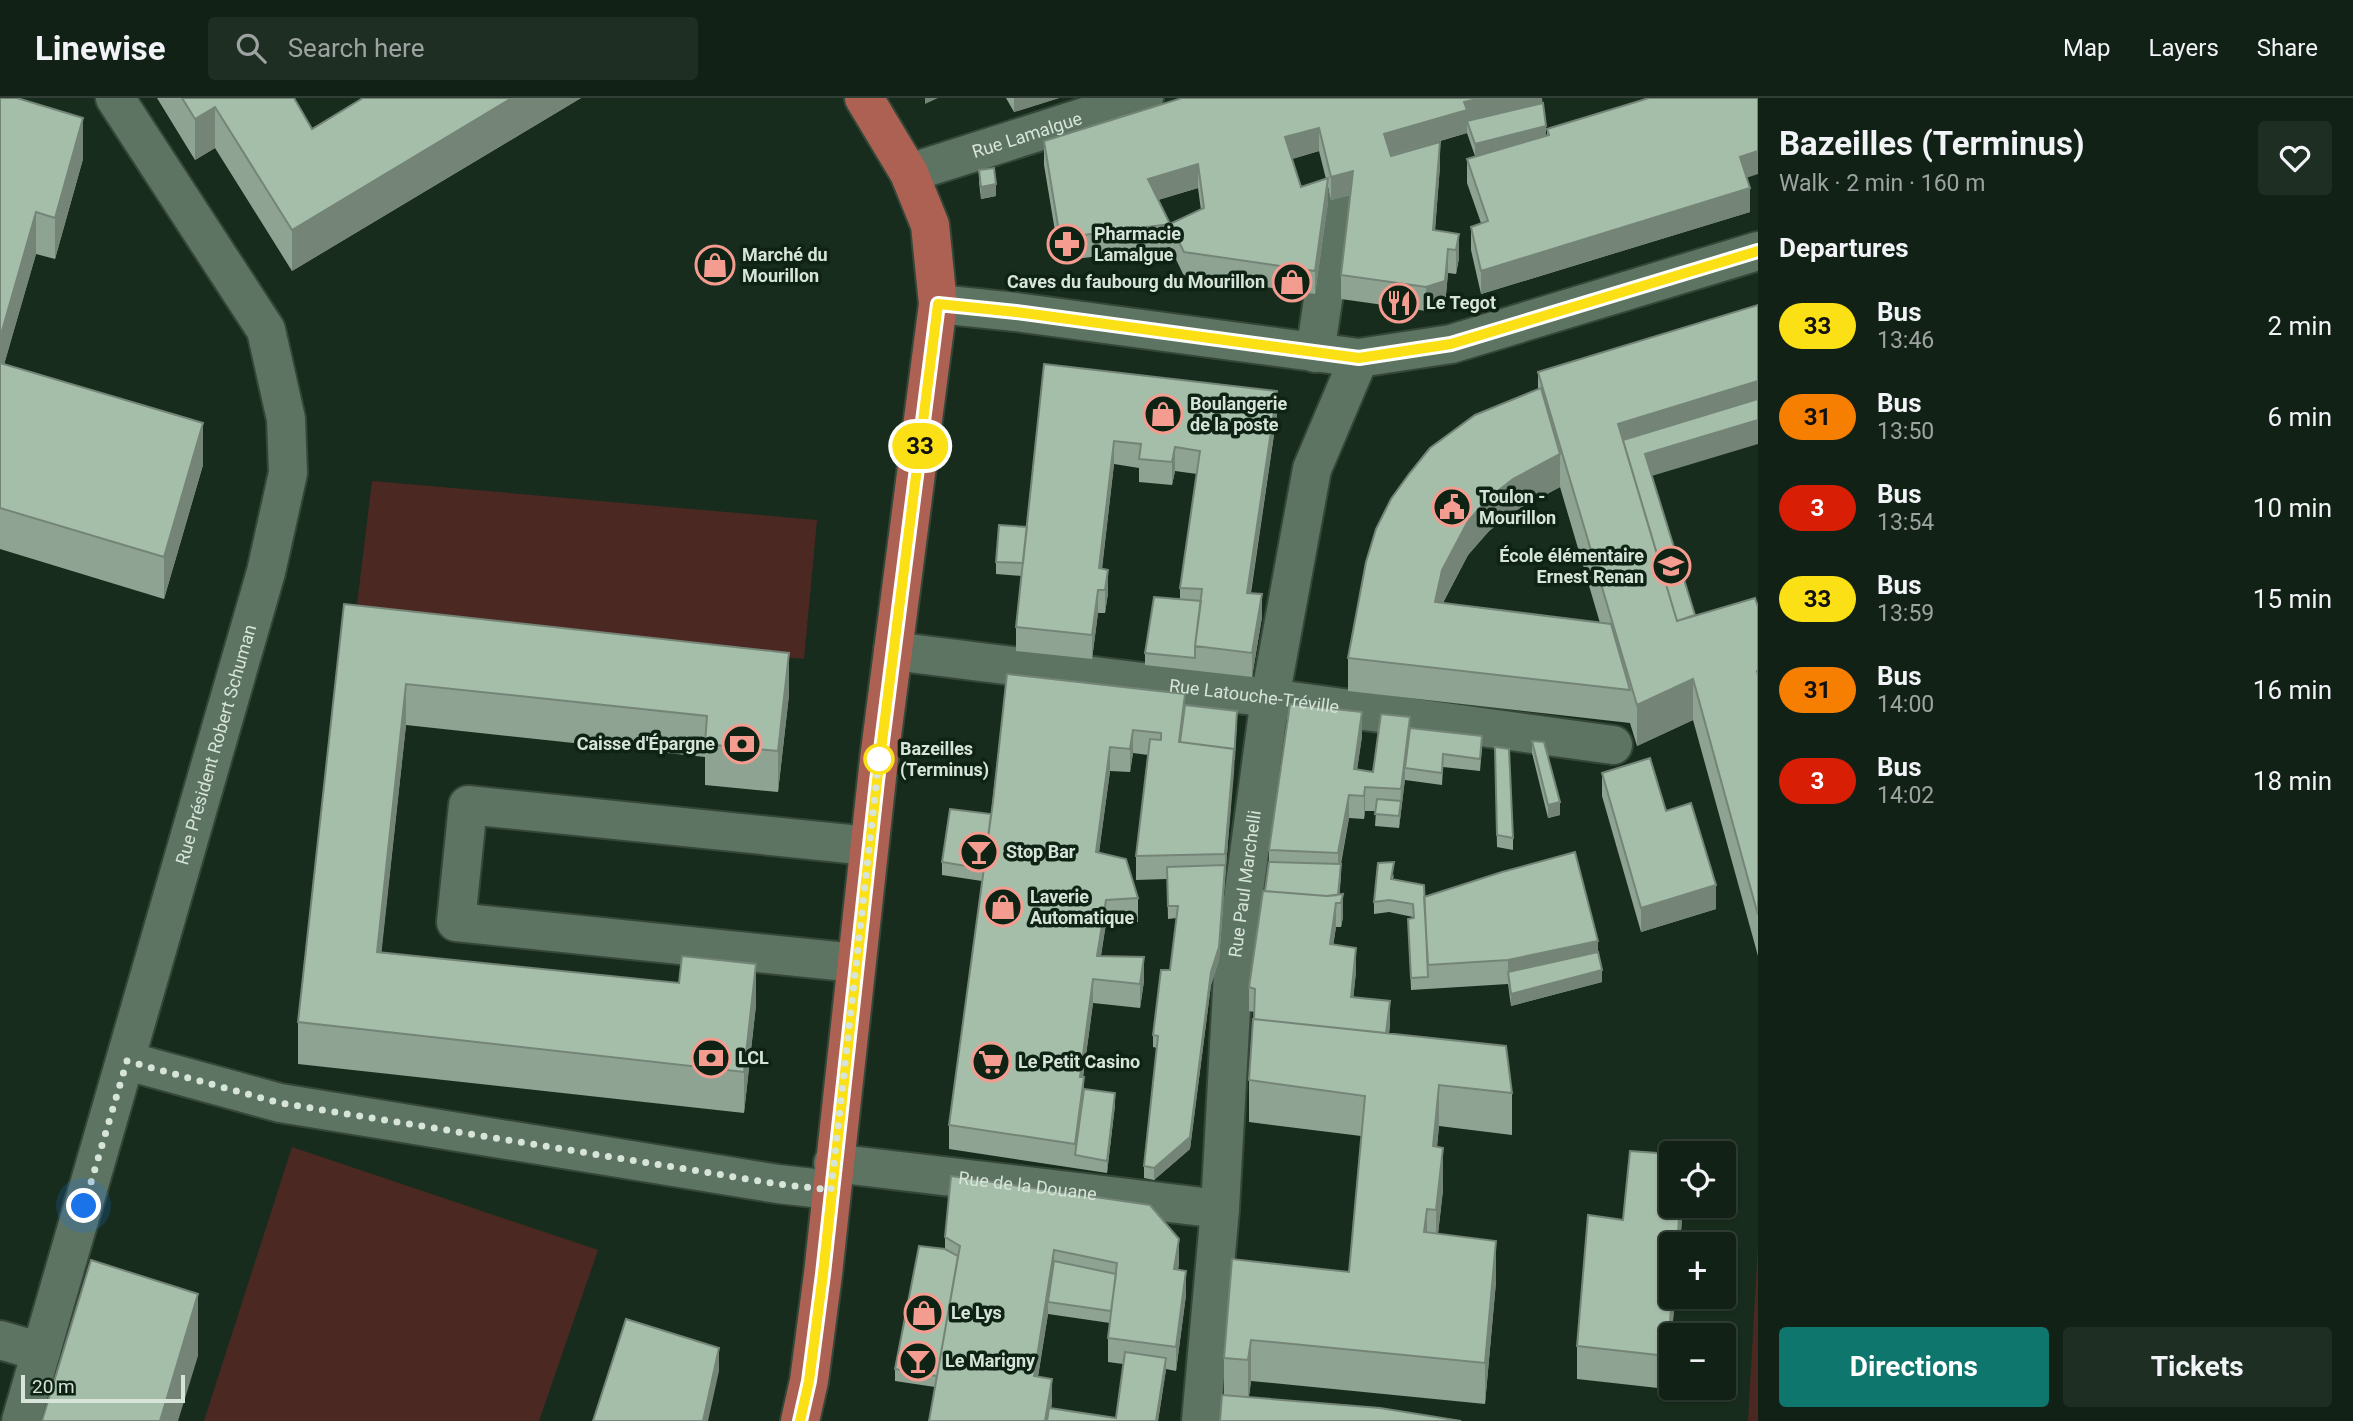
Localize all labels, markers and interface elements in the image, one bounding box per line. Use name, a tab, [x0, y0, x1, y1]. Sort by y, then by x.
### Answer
search box	[208, 17, 698, 80]
text: Linewise	[35, 29, 166, 68]
icon: search	[232, 29, 270, 67]
text: Search here	[288, 33, 424, 63]
text: Map	[2063, 34, 2111, 62]
text: Layers	[2149, 34, 2219, 62]
text: Share	[2257, 34, 2318, 62]
street label: Rue Lamalgue	[969, 107, 1085, 162]
button: heart	[2258, 121, 2332, 195]
text: Bazeilles (Terminus)	[1779, 124, 2085, 163]
text: Walk · 2 min · 160 m	[1779, 170, 1985, 197]
pharmacy icon: Pharmacie Lamalgue	[1046, 223, 1088, 265]
place label: Pharmacie Lamalgue	[1094, 223, 1181, 265]
text: Departures	[1779, 233, 1909, 263]
shop icon: Marché du Mourillon	[694, 244, 736, 286]
place label: Marché du Mourillon	[742, 244, 828, 286]
shop icon: Caves du faubourg du Mourillon	[1271, 261, 1313, 303]
place label: Caves du faubourg du Mourillon	[1007, 271, 1265, 292]
restaurant icon: Le Tegot	[1378, 282, 1420, 324]
place label: Le Tegot	[1426, 292, 1496, 313]
text: Bus	[1877, 297, 1922, 327]
text: 2 min	[2267, 311, 2332, 341]
text: 33	[1804, 312, 1831, 340]
text: 13:46	[1877, 327, 1934, 354]
text: Bus	[1877, 388, 1922, 418]
shop icon: Boulangerie de la poste	[1142, 393, 1184, 435]
place label: Boulangerie de la poste	[1190, 393, 1288, 435]
text: 6 min	[2267, 402, 2332, 432]
text: 31	[1804, 403, 1831, 431]
text: 13:50	[1877, 418, 1934, 445]
line badge: 33	[888, 423, 951, 469]
text: 33	[906, 432, 934, 460]
text: Bus	[1877, 479, 1922, 509]
public building icon: Toulon - Mourillon	[1431, 486, 1473, 528]
place label: Toulon - Mourillon	[1479, 486, 1556, 528]
text: 10 min	[2253, 493, 2332, 523]
text: 3	[1811, 494, 1824, 522]
text: 13:54	[1877, 509, 1934, 536]
place label: École élémentaire Ernest Renan	[1499, 545, 1644, 587]
school or university icon: École élémentaire Ernest Renan	[1650, 545, 1692, 587]
text: Bus	[1877, 570, 1922, 600]
text: 15 min	[2253, 584, 2332, 614]
text: 33	[1804, 585, 1831, 613]
text: 13:59	[1877, 600, 1934, 627]
street label: Rue Président Robert Schuman	[171, 622, 260, 867]
text: Bus	[1877, 661, 1922, 691]
street label: Rue Latouche-Tréville	[1168, 675, 1341, 717]
text: 16 min	[2253, 675, 2332, 705]
text: 31	[1804, 676, 1831, 704]
text: 14:00	[1877, 691, 1934, 718]
bank icon: Caisse d'Épargne	[721, 723, 763, 765]
place label: Caisse d'Épargne	[577, 733, 715, 754]
place label: Bazeilles (Terminus)	[900, 738, 989, 781]
marker: Bazeilles (Terminus)	[864, 744, 894, 774]
text: Bus	[1877, 752, 1922, 782]
text: 18 min	[2253, 766, 2332, 796]
text: 3	[1811, 767, 1824, 795]
text: 14:02	[1877, 782, 1934, 809]
street label: Rue Paul Marchelli	[1224, 809, 1265, 959]
bar icon: Stop Bar	[958, 831, 1000, 873]
place label: Stop Bar	[1006, 841, 1076, 862]
shop icon: Laverie Automatique	[982, 886, 1024, 928]
place label: Laverie Automatique	[1030, 886, 1134, 928]
bank icon: LCL	[690, 1037, 732, 1079]
supermarket icon: Le Petit Casino	[970, 1041, 1012, 1083]
place label: LCL	[738, 1047, 769, 1068]
place label: Le Petit Casino	[1018, 1051, 1140, 1072]
map controls	[1659, 1141, 1736, 1400]
button: locate	[1659, 1141, 1736, 1218]
street label: Rue de la Douane	[957, 1167, 1098, 1204]
your location	[66, 1188, 101, 1223]
button: +	[1659, 1232, 1736, 1309]
shop icon: Le Lys	[903, 1292, 945, 1334]
place label: Le Lys	[951, 1302, 1002, 1323]
button: −	[1659, 1323, 1736, 1400]
button: Directions	[1779, 1327, 2049, 1407]
button: Tickets	[2063, 1327, 2332, 1407]
bar icon: Le Marigny	[897, 1340, 939, 1382]
place label: Le Marigny	[945, 1350, 1036, 1371]
scale bar	[21, 1372, 186, 1404]
text: 20 m	[32, 1375, 75, 1398]

